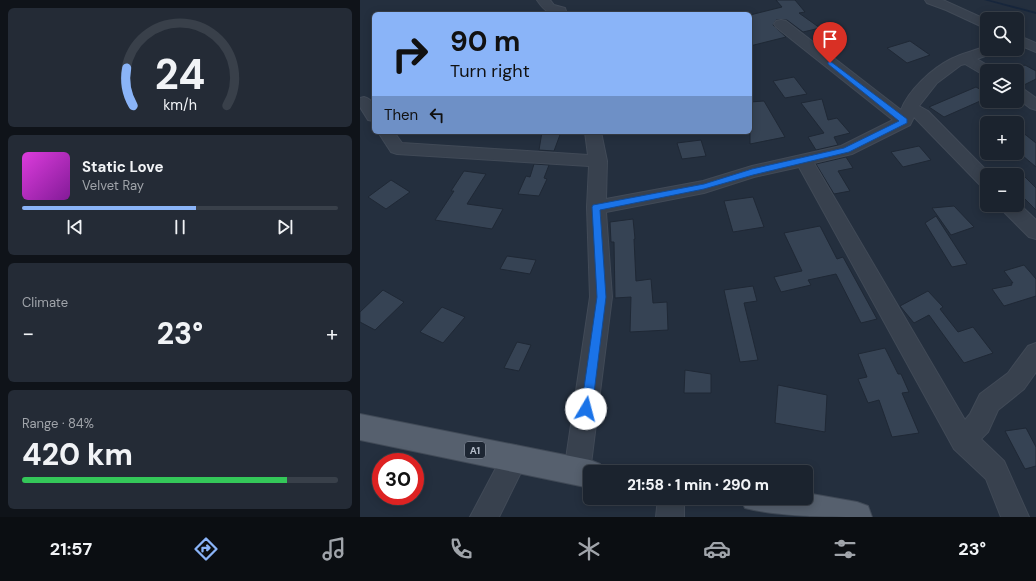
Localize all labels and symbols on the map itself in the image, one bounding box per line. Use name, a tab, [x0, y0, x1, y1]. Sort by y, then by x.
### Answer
pin	[813, 22, 847, 63]
position arrow	[565, 388, 607, 430]
road number: A1	[465, 442, 485, 458]
speed limit sign: 30	[372, 453, 424, 505]

